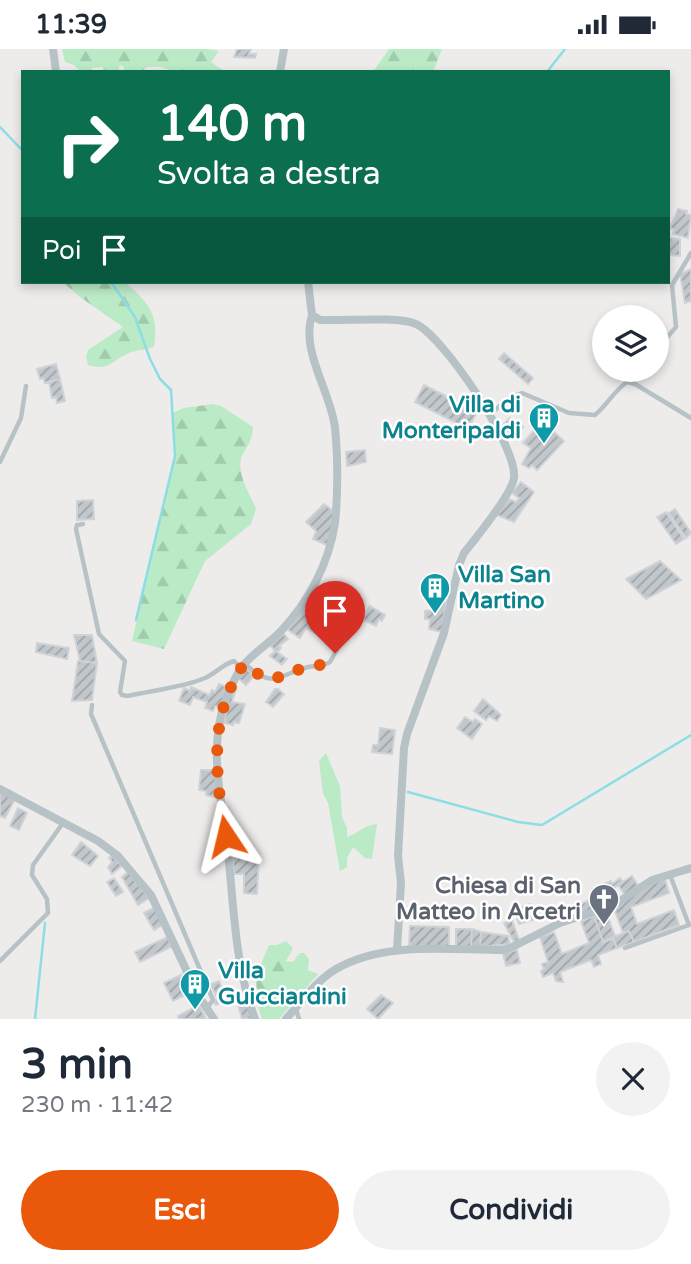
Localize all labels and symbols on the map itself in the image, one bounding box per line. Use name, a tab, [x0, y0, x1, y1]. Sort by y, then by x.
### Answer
place label: Villa di Monteripaldi	[382, 391, 521, 445]
building icon: Villa di Monteripaldi	[527, 401, 561, 445]
place label: Villa San Martino	[458, 561, 551, 615]
building icon: Villa San Martino	[418, 571, 452, 615]
pin	[305, 581, 365, 653]
position arrow	[189, 799, 263, 873]
place label: Chiesa di San Matteo in Arcetri	[396, 872, 581, 926]
church icon: Chiesa di San Matteo in Arcetri	[587, 882, 621, 926]
place label: Villa Guicciardini	[218, 957, 347, 1011]
building icon: Villa Guicciardini	[178, 967, 212, 1011]

